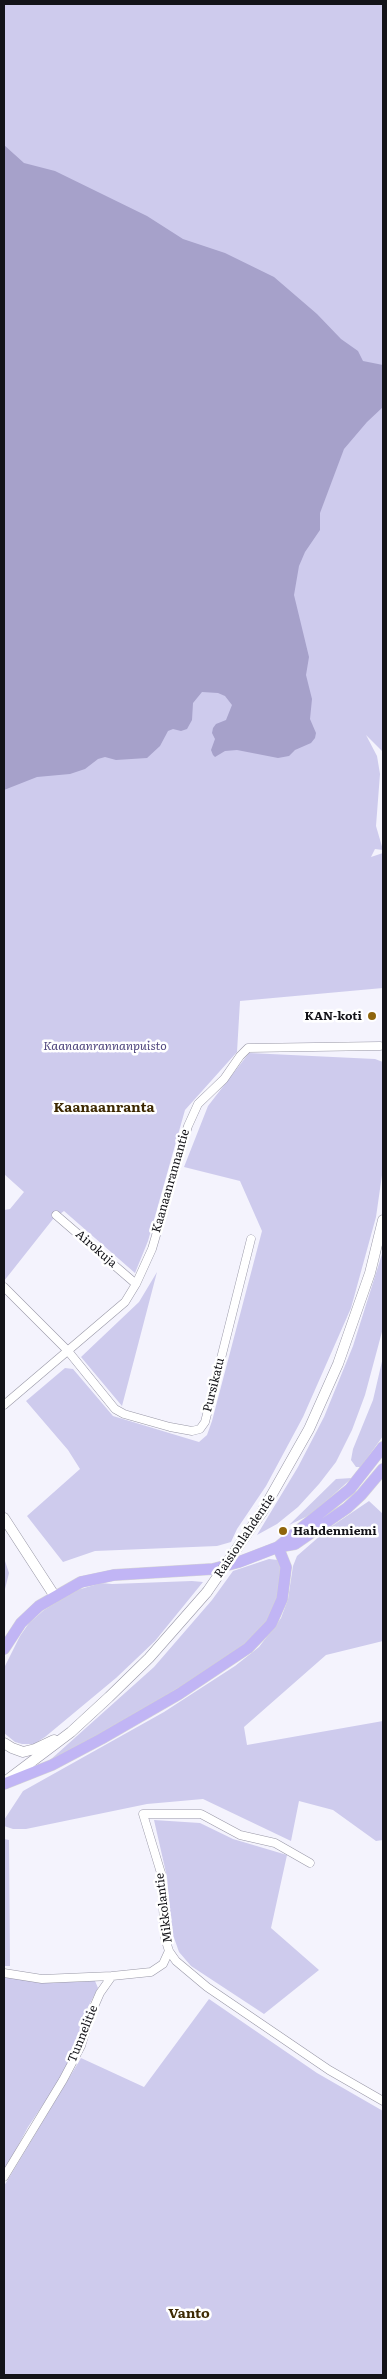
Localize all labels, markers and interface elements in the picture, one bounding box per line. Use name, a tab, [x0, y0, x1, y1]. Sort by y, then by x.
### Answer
place label: KAN-koti	[305, 1009, 362, 1023]
marker: KAN-koti	[366, 1010, 378, 1022]
park label: Kaanaanrannanpuisto	[43, 1039, 167, 1053]
district label: Kaanaanranta	[53, 1100, 155, 1116]
street label: Kaanaanrannantie	[149, 1128, 193, 1234]
street label: Airokuja	[72, 1227, 120, 1271]
street label: Pursikatu	[200, 1356, 228, 1414]
street label: Raisionlahdentie	[212, 1492, 278, 1580]
place label: Hahdenniemi	[293, 1524, 377, 1538]
marker: Hahdenniemi	[277, 1525, 289, 1537]
street label: Mikkolantie	[153, 1872, 175, 1944]
street label: Tunnelitie	[65, 2003, 101, 2065]
district label: Vanto	[168, 2306, 210, 2322]

